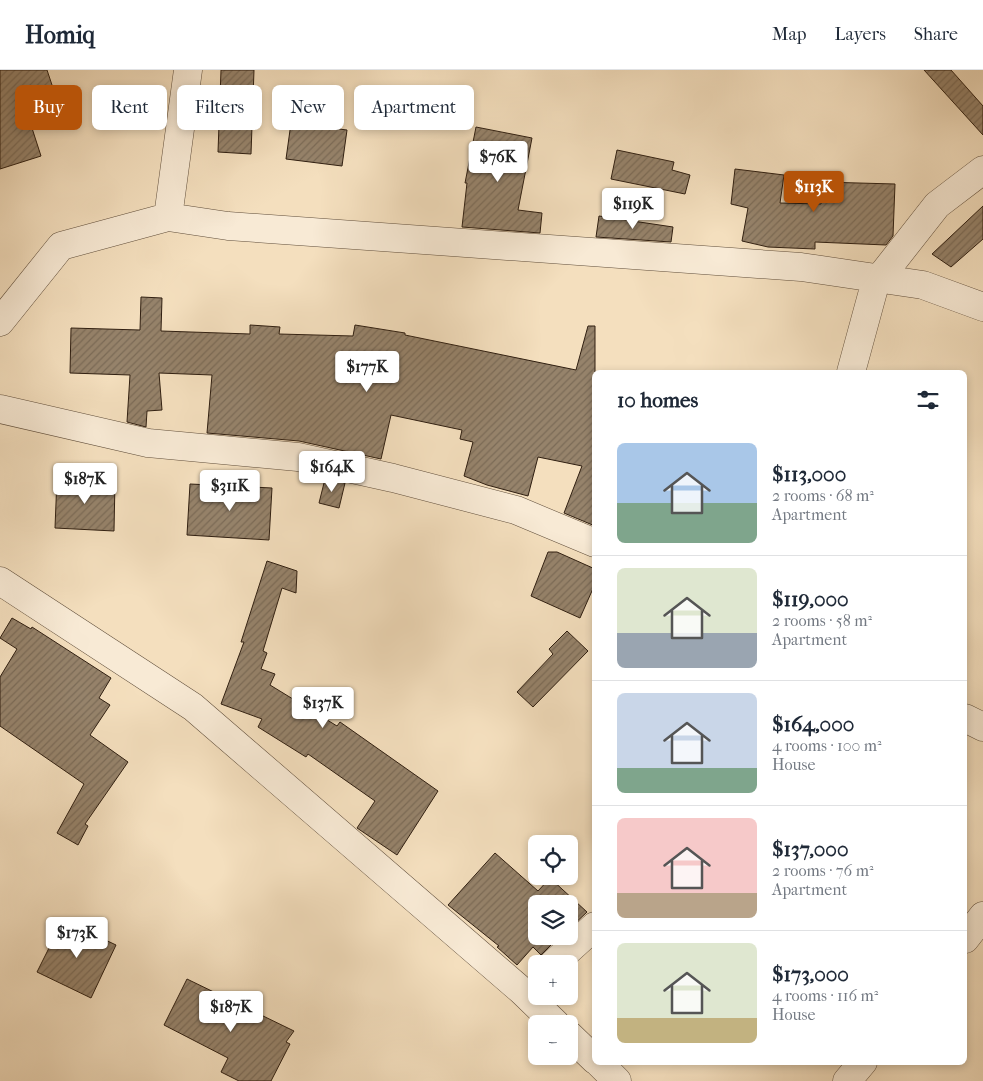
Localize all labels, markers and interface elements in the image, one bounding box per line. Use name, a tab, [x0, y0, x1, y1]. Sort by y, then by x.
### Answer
text: Homiq	[25, 21, 95, 49]
text: Map	[772, 24, 806, 45]
text: Layers	[834, 24, 886, 45]
text: Share	[914, 24, 958, 45]
chip: Buy	[15, 85, 82, 130]
chip: Rent	[92, 85, 167, 130]
chip: Filters	[177, 85, 262, 130]
chip: New	[272, 85, 344, 130]
chip: Apartment	[354, 85, 474, 130]
pin: $76K	[468, 140, 528, 183]
text: $76K	[480, 147, 516, 166]
pin: $113K	[779, 170, 849, 213]
text: $113K	[795, 177, 833, 196]
pin: $119K	[598, 188, 668, 230]
text: $119K	[613, 194, 653, 213]
pin: $177K	[332, 350, 402, 393]
text: $177K	[346, 357, 388, 376]
icon: filters	[914, 386, 942, 414]
text: 10 homes	[617, 388, 698, 412]
pin: $164K	[297, 450, 367, 493]
text: $164K	[310, 457, 354, 476]
pin: $187K	[50, 462, 120, 505]
text: $113,000	[772, 462, 846, 486]
icon: home	[657, 463, 717, 523]
text: $187K	[64, 469, 106, 488]
pin: $311K	[195, 470, 265, 512]
text: $311K	[211, 476, 249, 495]
text: 2 rooms · 68 m²	[772, 486, 874, 505]
text: Apartment	[772, 505, 847, 524]
text: $119,000	[772, 587, 849, 611]
icon: home	[657, 588, 717, 648]
text: 2 rooms · 58 m²	[772, 611, 872, 630]
text: Apartment	[772, 630, 847, 649]
pin: $137K	[288, 686, 358, 729]
text: $137K	[303, 693, 343, 712]
text: $164,000	[772, 712, 854, 736]
icon: home	[657, 713, 717, 773]
text: 4 rooms · 100 m²	[772, 736, 882, 755]
text: House	[772, 755, 815, 774]
map controls	[528, 835, 578, 1065]
button: locate	[528, 835, 578, 885]
text: $137,000	[772, 837, 849, 861]
icon: home	[657, 838, 717, 898]
text: 2 rooms · 76 m²	[772, 861, 873, 880]
text: Apartment	[772, 880, 847, 899]
button: layers	[528, 895, 578, 945]
pin: $173K	[42, 916, 112, 959]
text: $173K	[57, 923, 97, 942]
button: +	[528, 955, 578, 1005]
text: $173,000	[772, 962, 849, 986]
icon: home	[657, 963, 717, 1023]
text: 4 rooms · 116 m²	[772, 986, 878, 1005]
pin: $187K	[196, 990, 266, 1033]
text: $187K	[210, 997, 252, 1016]
text: House	[772, 1005, 815, 1024]
button: −	[528, 1015, 578, 1065]

